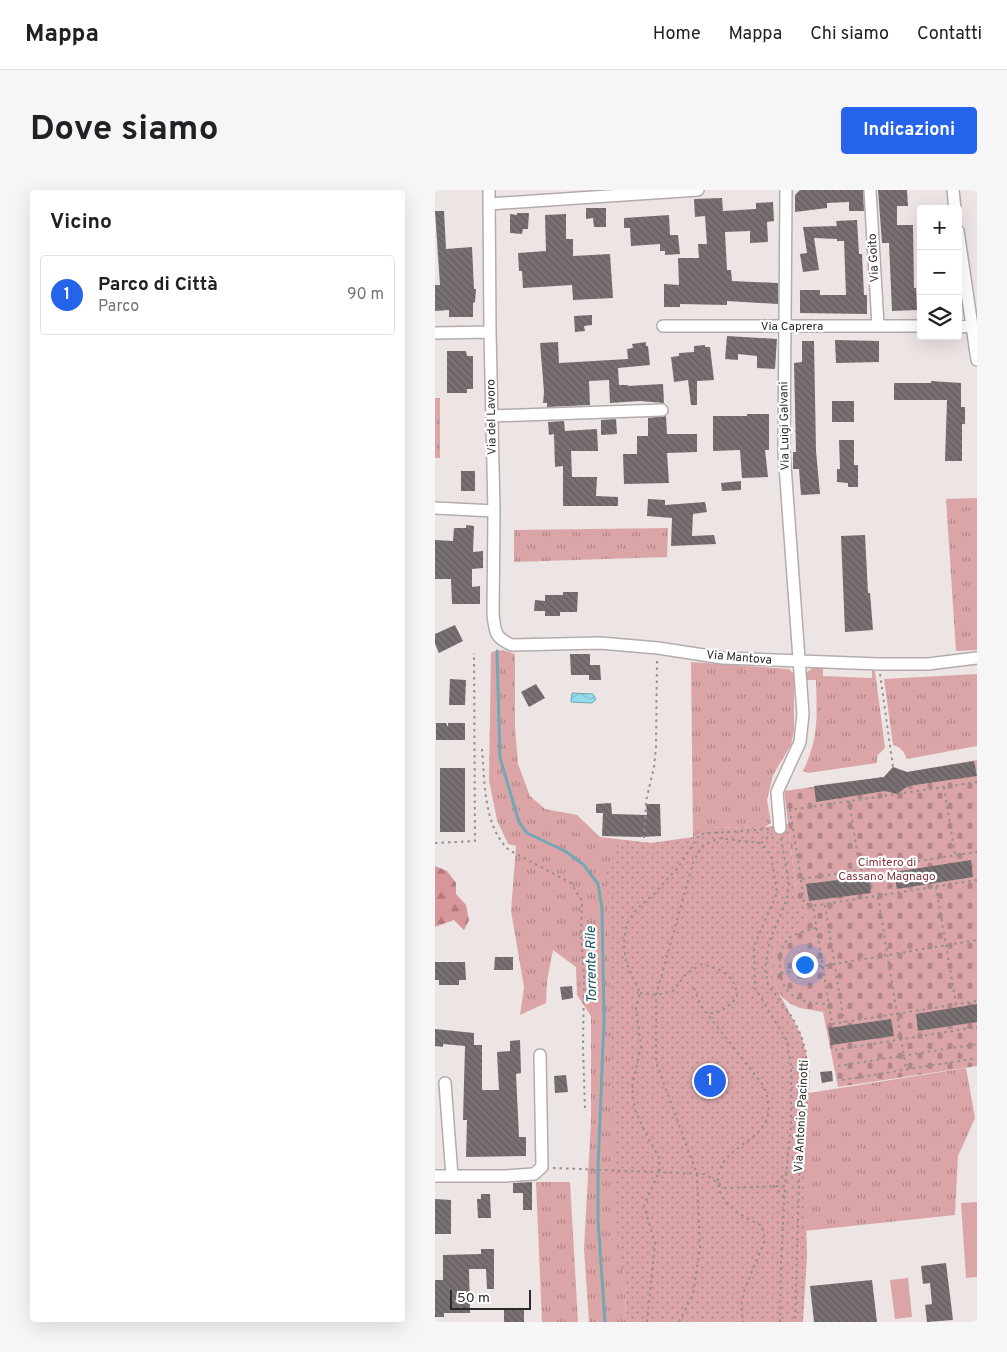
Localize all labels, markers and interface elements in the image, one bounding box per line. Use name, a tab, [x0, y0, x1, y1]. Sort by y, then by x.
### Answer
text: Mappa	[25, 20, 99, 50]
text: Home	[653, 23, 701, 46]
text: Mappa	[729, 23, 782, 46]
text: Chi siamo	[810, 23, 889, 46]
text: Contatti	[917, 23, 982, 46]
button: Indicazioni	[841, 107, 977, 154]
text: Dove siamo	[30, 108, 219, 152]
map controls	[917, 205, 962, 340]
button: +	[917, 205, 962, 250]
text: Vicino	[50, 209, 112, 236]
street label: Via Goito	[865, 233, 883, 283]
button: −	[917, 250, 962, 295]
text: Parco di Città	[98, 273, 218, 297]
text: 1	[64, 285, 70, 305]
text: 90 m	[347, 285, 384, 305]
button: layers	[917, 295, 962, 340]
text: Parco	[98, 297, 139, 317]
street label: Via Caprera	[761, 319, 823, 335]
street label: Via del Lavoro	[483, 379, 501, 455]
street label: Via Luigi Galvani	[776, 381, 794, 471]
street label: Via Mantova	[706, 647, 772, 669]
park label: Cimitero di Cassano Magnago	[838, 855, 936, 885]
water label: Torrente Rile	[583, 925, 601, 1004]
your location	[792, 952, 818, 978]
street label: Via Antonio Pacinotti	[791, 1059, 813, 1173]
pin: 1	[694, 1062, 726, 1100]
scale bar	[450, 1287, 531, 1310]
text: 50 m	[457, 1290, 490, 1307]

